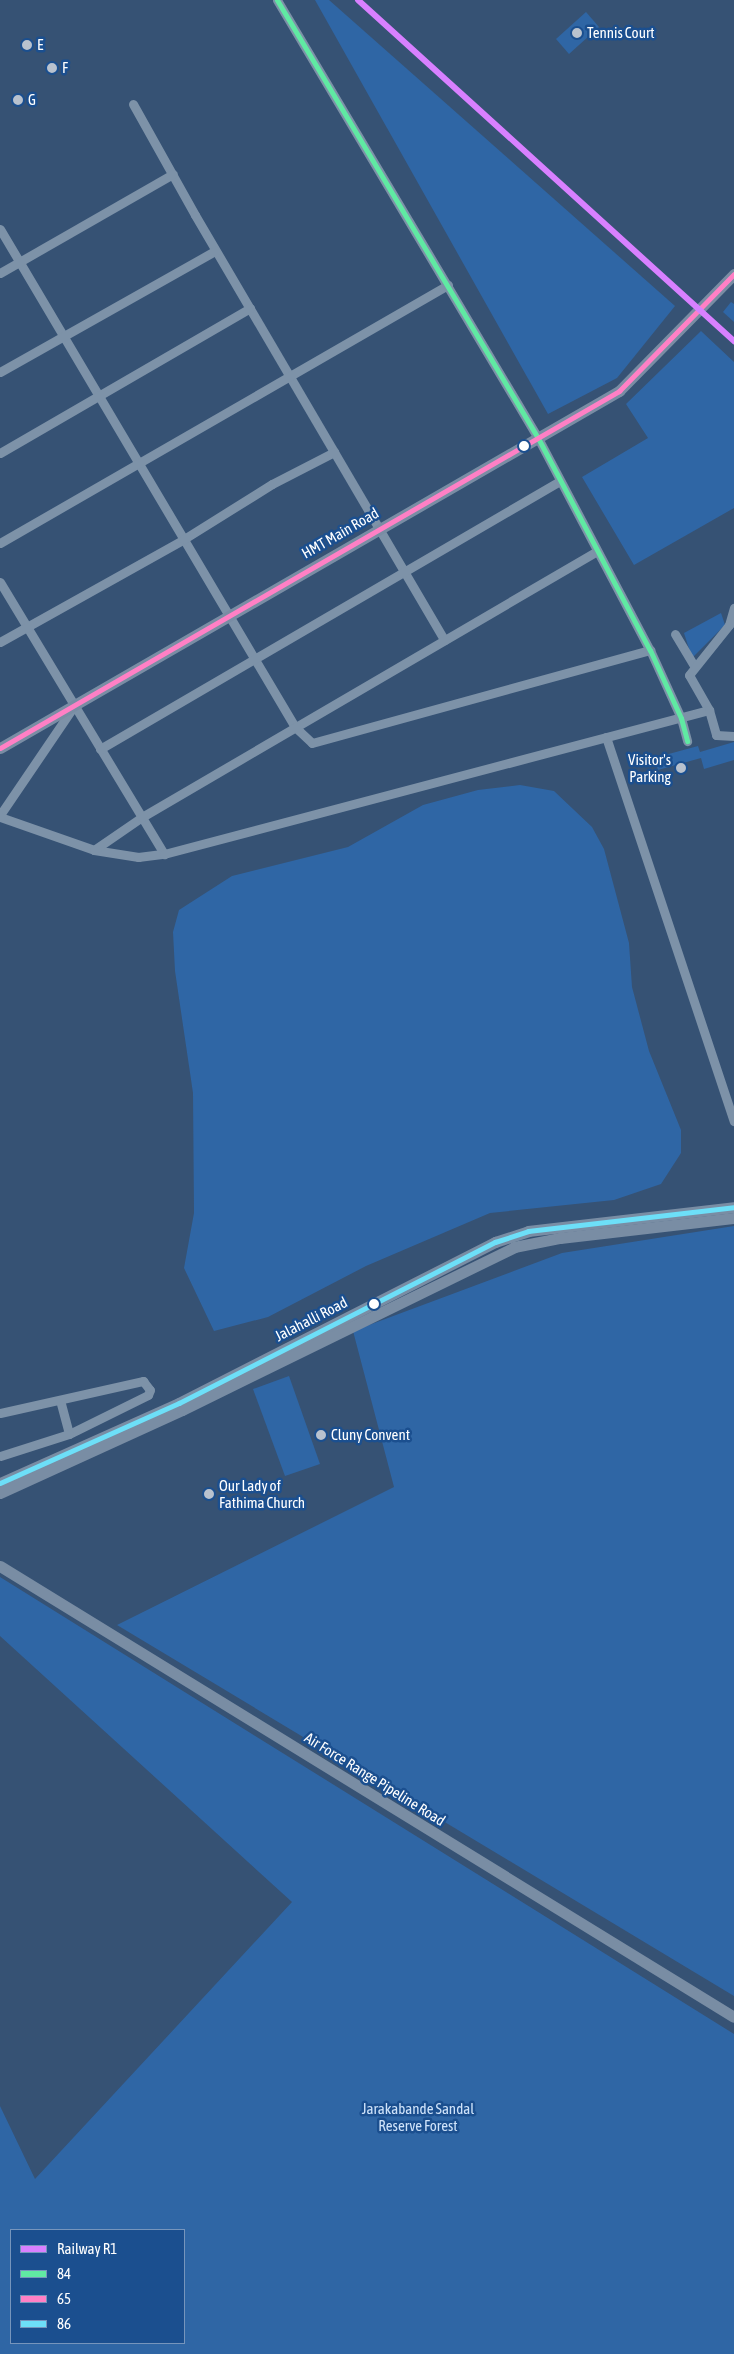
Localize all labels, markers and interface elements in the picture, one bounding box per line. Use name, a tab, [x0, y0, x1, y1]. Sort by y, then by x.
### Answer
place label: Tennis Court	[587, 24, 654, 42]
marker: Tennis Court	[571, 27, 583, 39]
place label: E	[37, 36, 43, 54]
marker: E	[21, 39, 33, 51]
place label: F	[62, 59, 68, 77]
marker: F	[46, 62, 58, 74]
place label: G	[28, 91, 36, 109]
marker: G	[12, 94, 24, 106]
unlabelled marker	[519, 441, 529, 451]
street label: HMT Main Road	[298, 504, 382, 562]
place label: Visitor's Parking	[628, 750, 671, 785]
marker: Visitor's Parking	[675, 762, 687, 774]
street label: Jalahalli Road	[272, 1293, 350, 1345]
unlabelled marker	[369, 1299, 379, 1309]
place label: Cluny Convent	[331, 1426, 410, 1444]
marker: Cluny Convent	[315, 1429, 327, 1441]
place label: Our Lady of Fathima Church	[219, 1476, 305, 1511]
marker: Our Lady of Fathima Church	[203, 1488, 215, 1500]
street label: Air Force Range Pipeline Road	[301, 1728, 449, 1830]
park label: Jarakabande Sandal Reserve Forest	[362, 2099, 474, 2134]
legend	[10, 2229, 185, 2344]
text: Railway R1	[57, 2240, 117, 2257]
text: 84	[57, 2265, 71, 2282]
text: 65	[57, 2290, 71, 2307]
text: 86	[57, 2315, 71, 2332]

